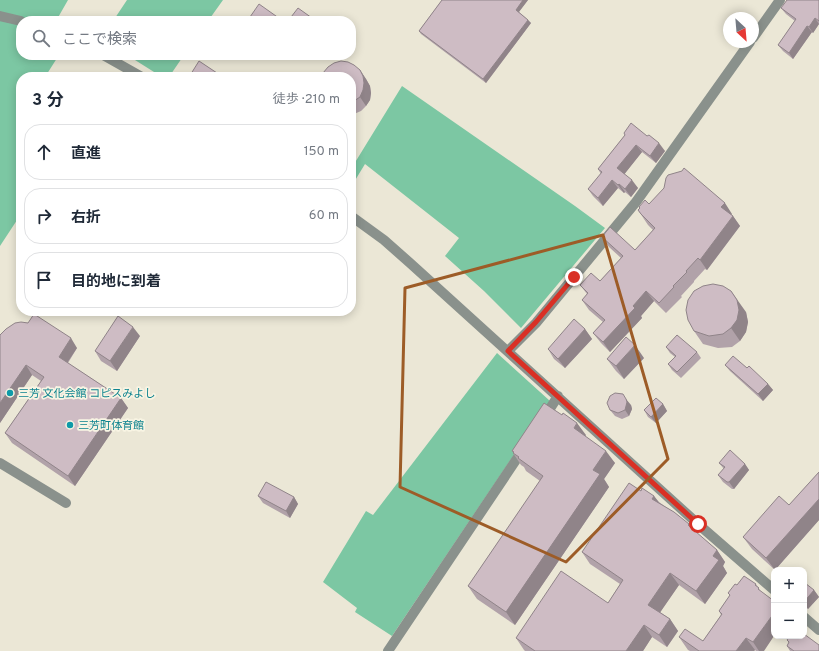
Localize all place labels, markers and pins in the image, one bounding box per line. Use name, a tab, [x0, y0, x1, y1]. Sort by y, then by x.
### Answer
place label: 三芳 文化会館 コピスみよし	[18, 387, 155, 401]
marker: 三芳 文化会館 コピスみよし	[5, 388, 15, 398]
place label: 三芳町体育館	[78, 419, 144, 433]
marker: 三芳町体育館	[65, 420, 75, 430]

